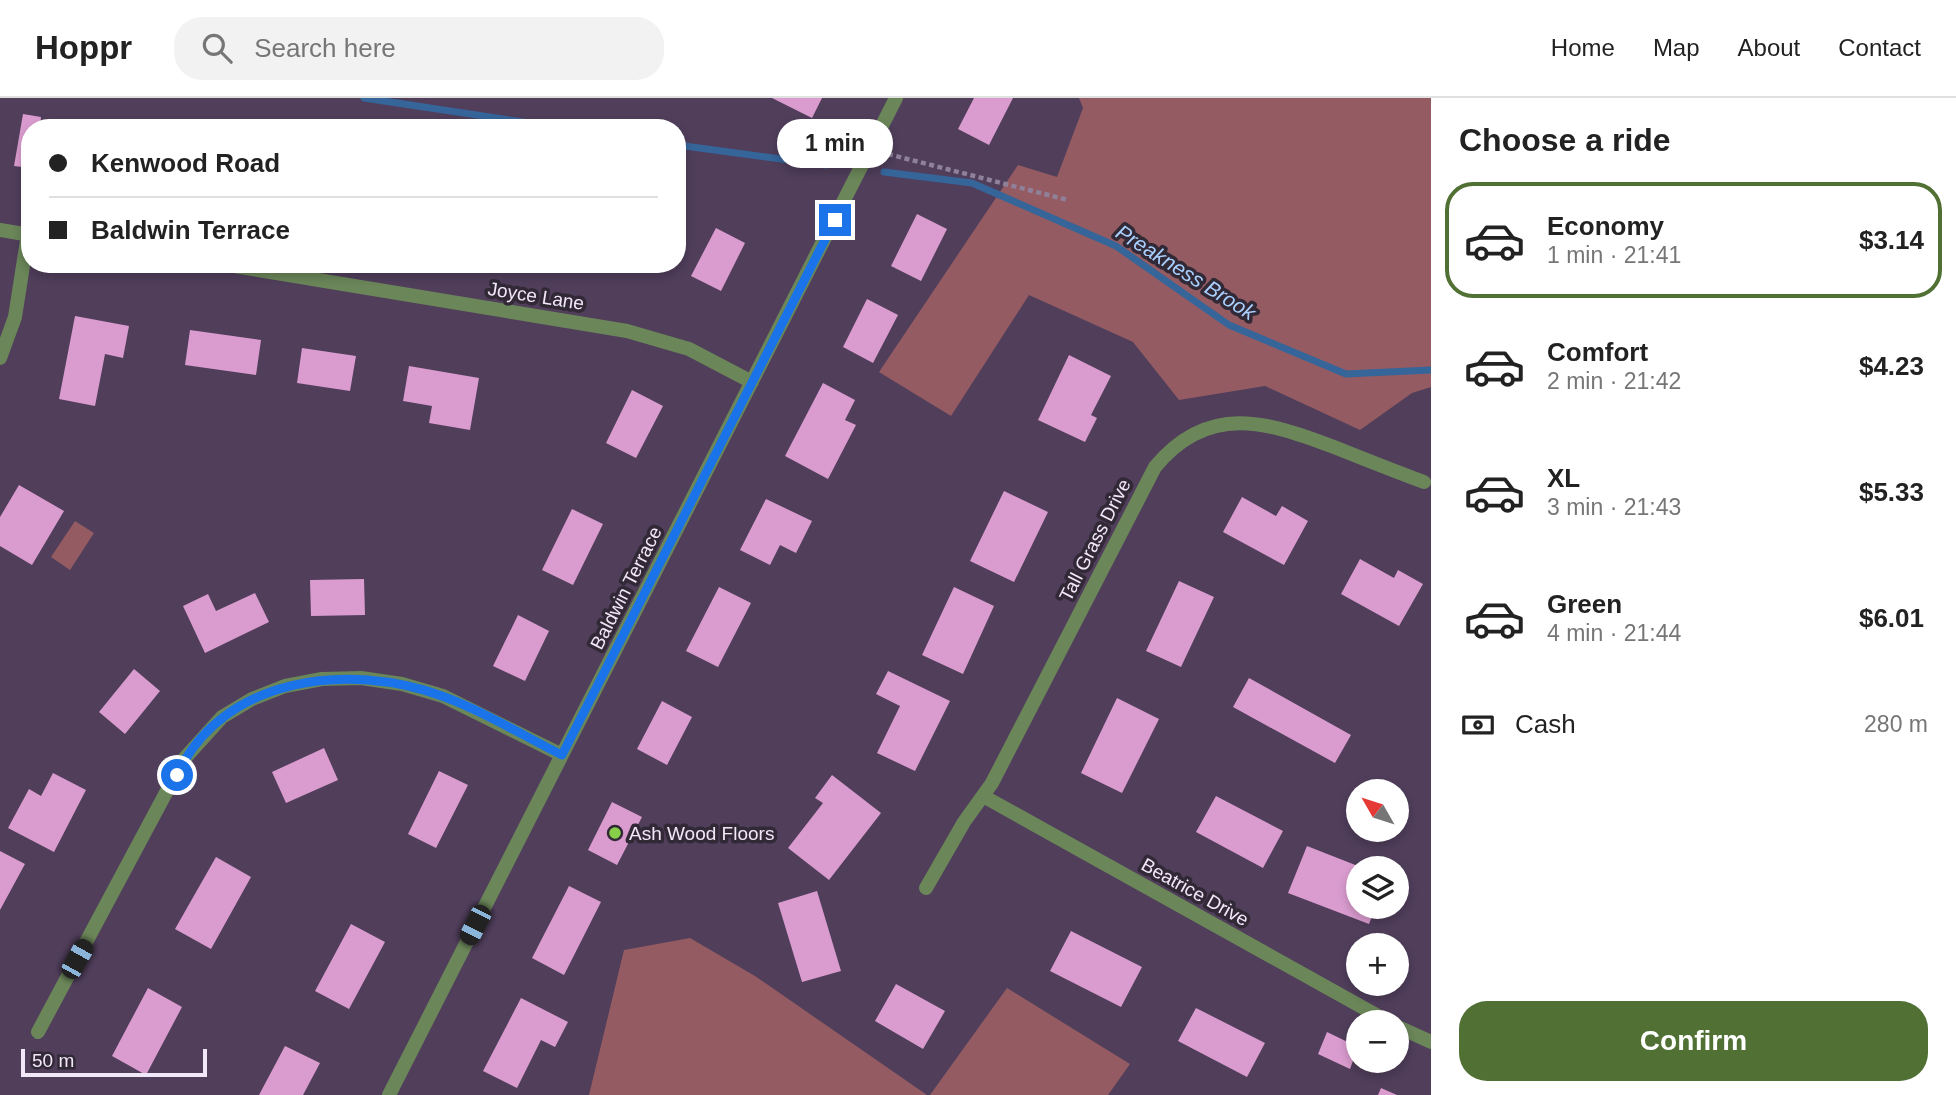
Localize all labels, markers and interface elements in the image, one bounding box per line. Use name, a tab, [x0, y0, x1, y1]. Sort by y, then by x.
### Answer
search box	[174, 17, 664, 80]
text: Hoppr	[35, 29, 132, 66]
icon: search	[198, 29, 236, 67]
text: Search here	[254, 33, 396, 63]
text: Home	[1551, 34, 1615, 61]
text: Map	[1653, 34, 1700, 61]
text: About	[1738, 34, 1800, 61]
text: Contact	[1838, 34, 1921, 61]
callout: 1 min	[777, 118, 893, 167]
text: Choose a ride	[1459, 122, 1671, 158]
text: 1 min	[805, 130, 865, 156]
text: Kenwood Road	[91, 148, 280, 178]
route end	[819, 204, 851, 236]
icon: car	[1463, 209, 1526, 272]
text: Economy	[1547, 211, 1664, 241]
text: Baldwin Terrace	[91, 215, 290, 245]
water label: Preakness Brook	[1112, 220, 1261, 325]
text: $3.14	[1859, 225, 1924, 255]
text: 1 min · 21:41	[1547, 242, 1681, 268]
street label: Joyce Lane	[486, 278, 586, 314]
icon: car	[1463, 335, 1526, 398]
text: Comfort	[1547, 337, 1648, 367]
text: $4.23	[1859, 351, 1924, 381]
text: 2 min · 21:42	[1547, 368, 1681, 394]
icon: car	[1463, 461, 1526, 524]
text: XL	[1547, 463, 1580, 493]
street label: Tall Grass Drive	[1055, 476, 1135, 604]
text: $5.33	[1859, 477, 1924, 507]
text: 3 min · 21:43	[1547, 494, 1681, 520]
street label: Baldwin Terrace	[586, 523, 666, 653]
icon: car	[1463, 587, 1526, 650]
text: Green	[1547, 589, 1622, 619]
text: $6.01	[1859, 603, 1924, 633]
text: 4 min · 21:44	[1547, 620, 1681, 646]
icon: cash	[1459, 706, 1497, 744]
text: Cash	[1515, 709, 1576, 739]
text: 280 m	[1864, 711, 1928, 737]
route start	[161, 759, 193, 791]
north arrow	[1346, 779, 1409, 842]
map controls	[1346, 779, 1409, 1073]
place label: Ash Wood Floors	[629, 823, 774, 844]
marker: Ash Wood Floors	[607, 825, 623, 841]
street label: Beatrice Drive	[1138, 854, 1252, 930]
button: layers	[1346, 856, 1409, 919]
car	[457, 902, 494, 948]
button: +	[1346, 933, 1409, 996]
car	[58, 936, 97, 982]
button: Confirm	[1459, 1001, 1928, 1081]
button: −	[1346, 1010, 1409, 1073]
scale bar	[21, 1046, 206, 1078]
text: 50 m	[32, 1050, 74, 1071]

